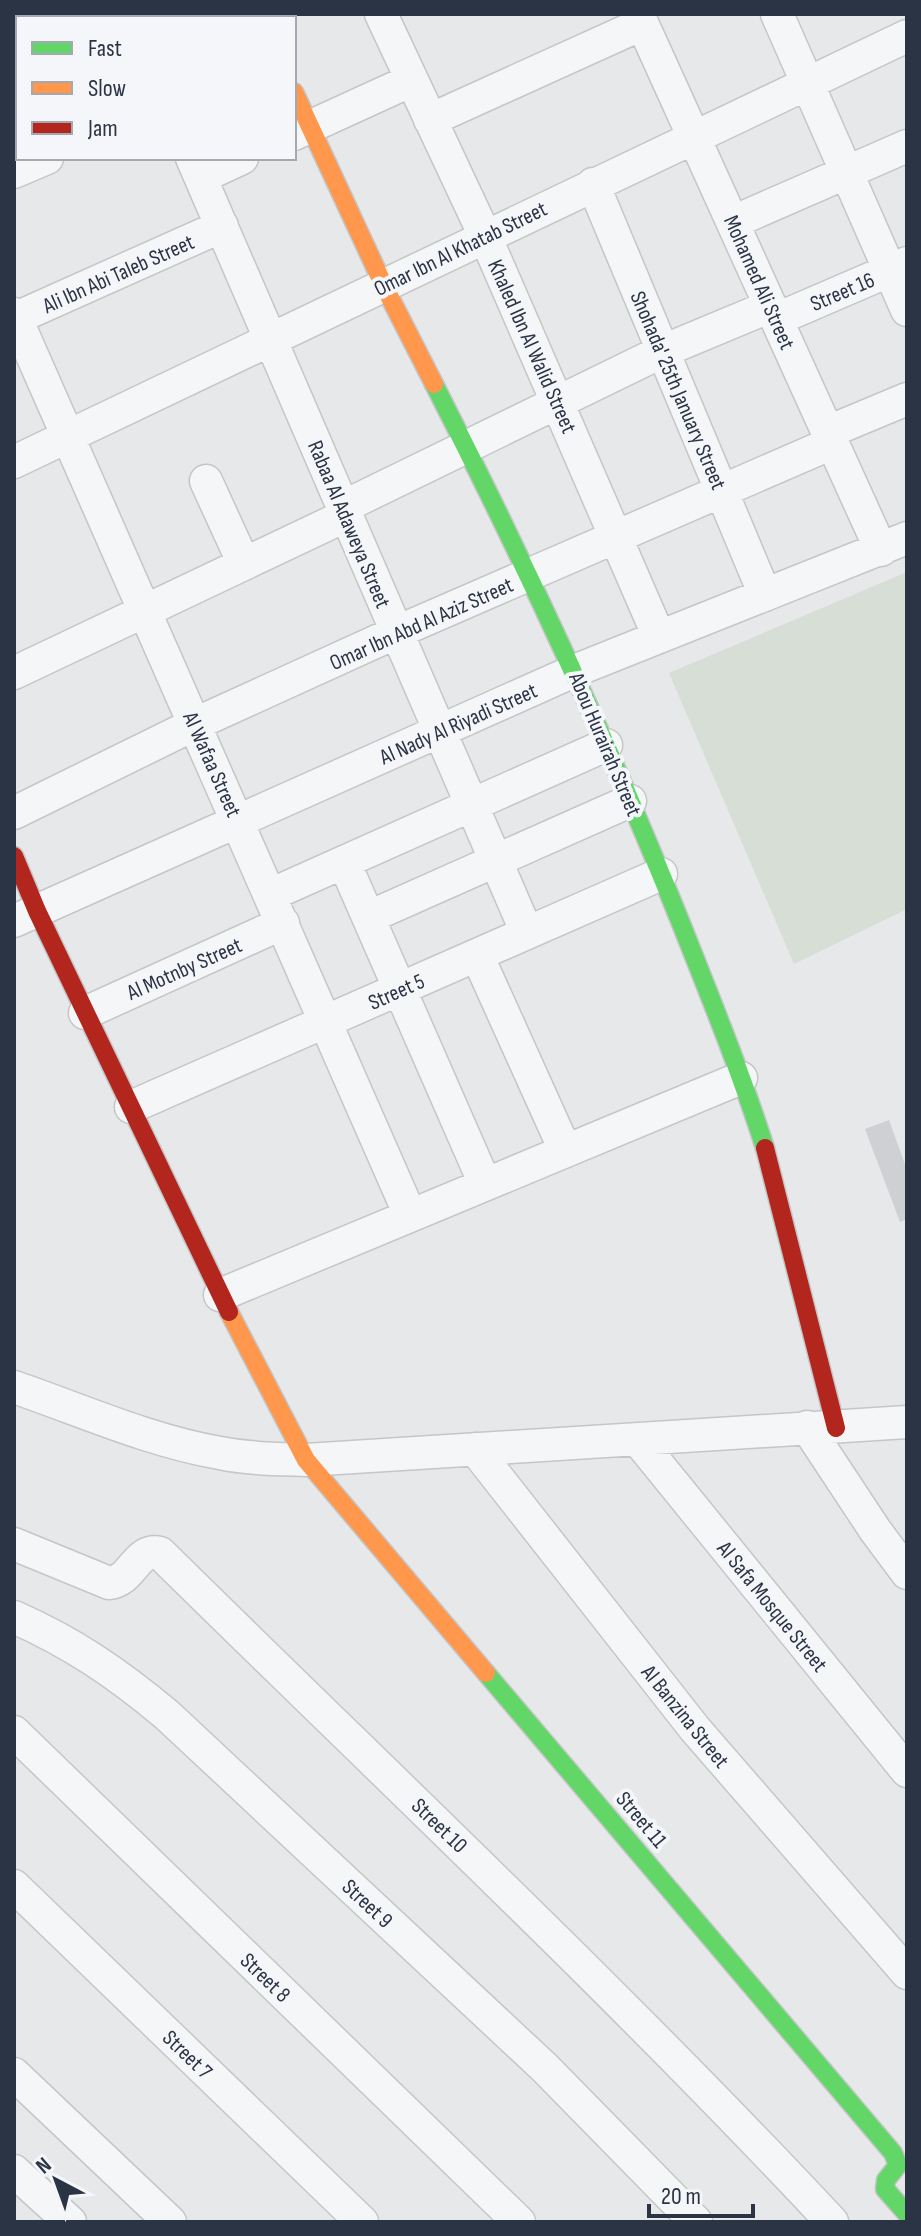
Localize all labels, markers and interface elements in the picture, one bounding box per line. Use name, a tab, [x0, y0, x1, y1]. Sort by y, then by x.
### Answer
legend	[16, 16, 296, 160]
text: Fast	[88, 34, 122, 63]
text: Slow	[88, 74, 126, 103]
text: Jam	[87, 114, 118, 143]
street label: Omar Ibn Al Khatab Street	[370, 196, 552, 303]
street label: Mohamed Ali Street	[717, 211, 800, 354]
street label: Ali Ibn Abi Taleb Street	[38, 229, 199, 320]
street label: Khaled Ibn Al Walid Street	[481, 256, 582, 438]
street label: Street 16	[806, 267, 879, 318]
street label: Shohada' 25th January Street	[624, 287, 732, 494]
street label: Rabaa Al Adaweya Street	[301, 437, 396, 613]
street label: Omar Ibn Abd Al Aziz Street	[326, 572, 518, 677]
street label: Abou Hurairah Street	[562, 668, 647, 821]
street label: Al Nady Al Riyadi Street	[375, 677, 542, 772]
street label: Al Wafaa Street	[176, 707, 247, 822]
street label: Al Motnby Street	[122, 932, 247, 1007]
street label: Street 5	[364, 968, 429, 1017]
street label: Al Safa Mosque Street	[710, 1535, 833, 1678]
street label: Al Banzina Street	[634, 1659, 735, 1774]
street label: Street 11	[610, 1786, 672, 1854]
street label: Street 10	[405, 1793, 473, 1859]
street label: Street 9	[336, 1874, 398, 1934]
street label: Street 8	[234, 1948, 296, 2008]
street label: Street 7	[156, 2025, 218, 2085]
north arrow	[16, 2140, 96, 2220]
text: N	[31, 2152, 57, 2180]
scale bar	[649, 2168, 753, 2218]
text: 20 m	[661, 2182, 701, 2211]

